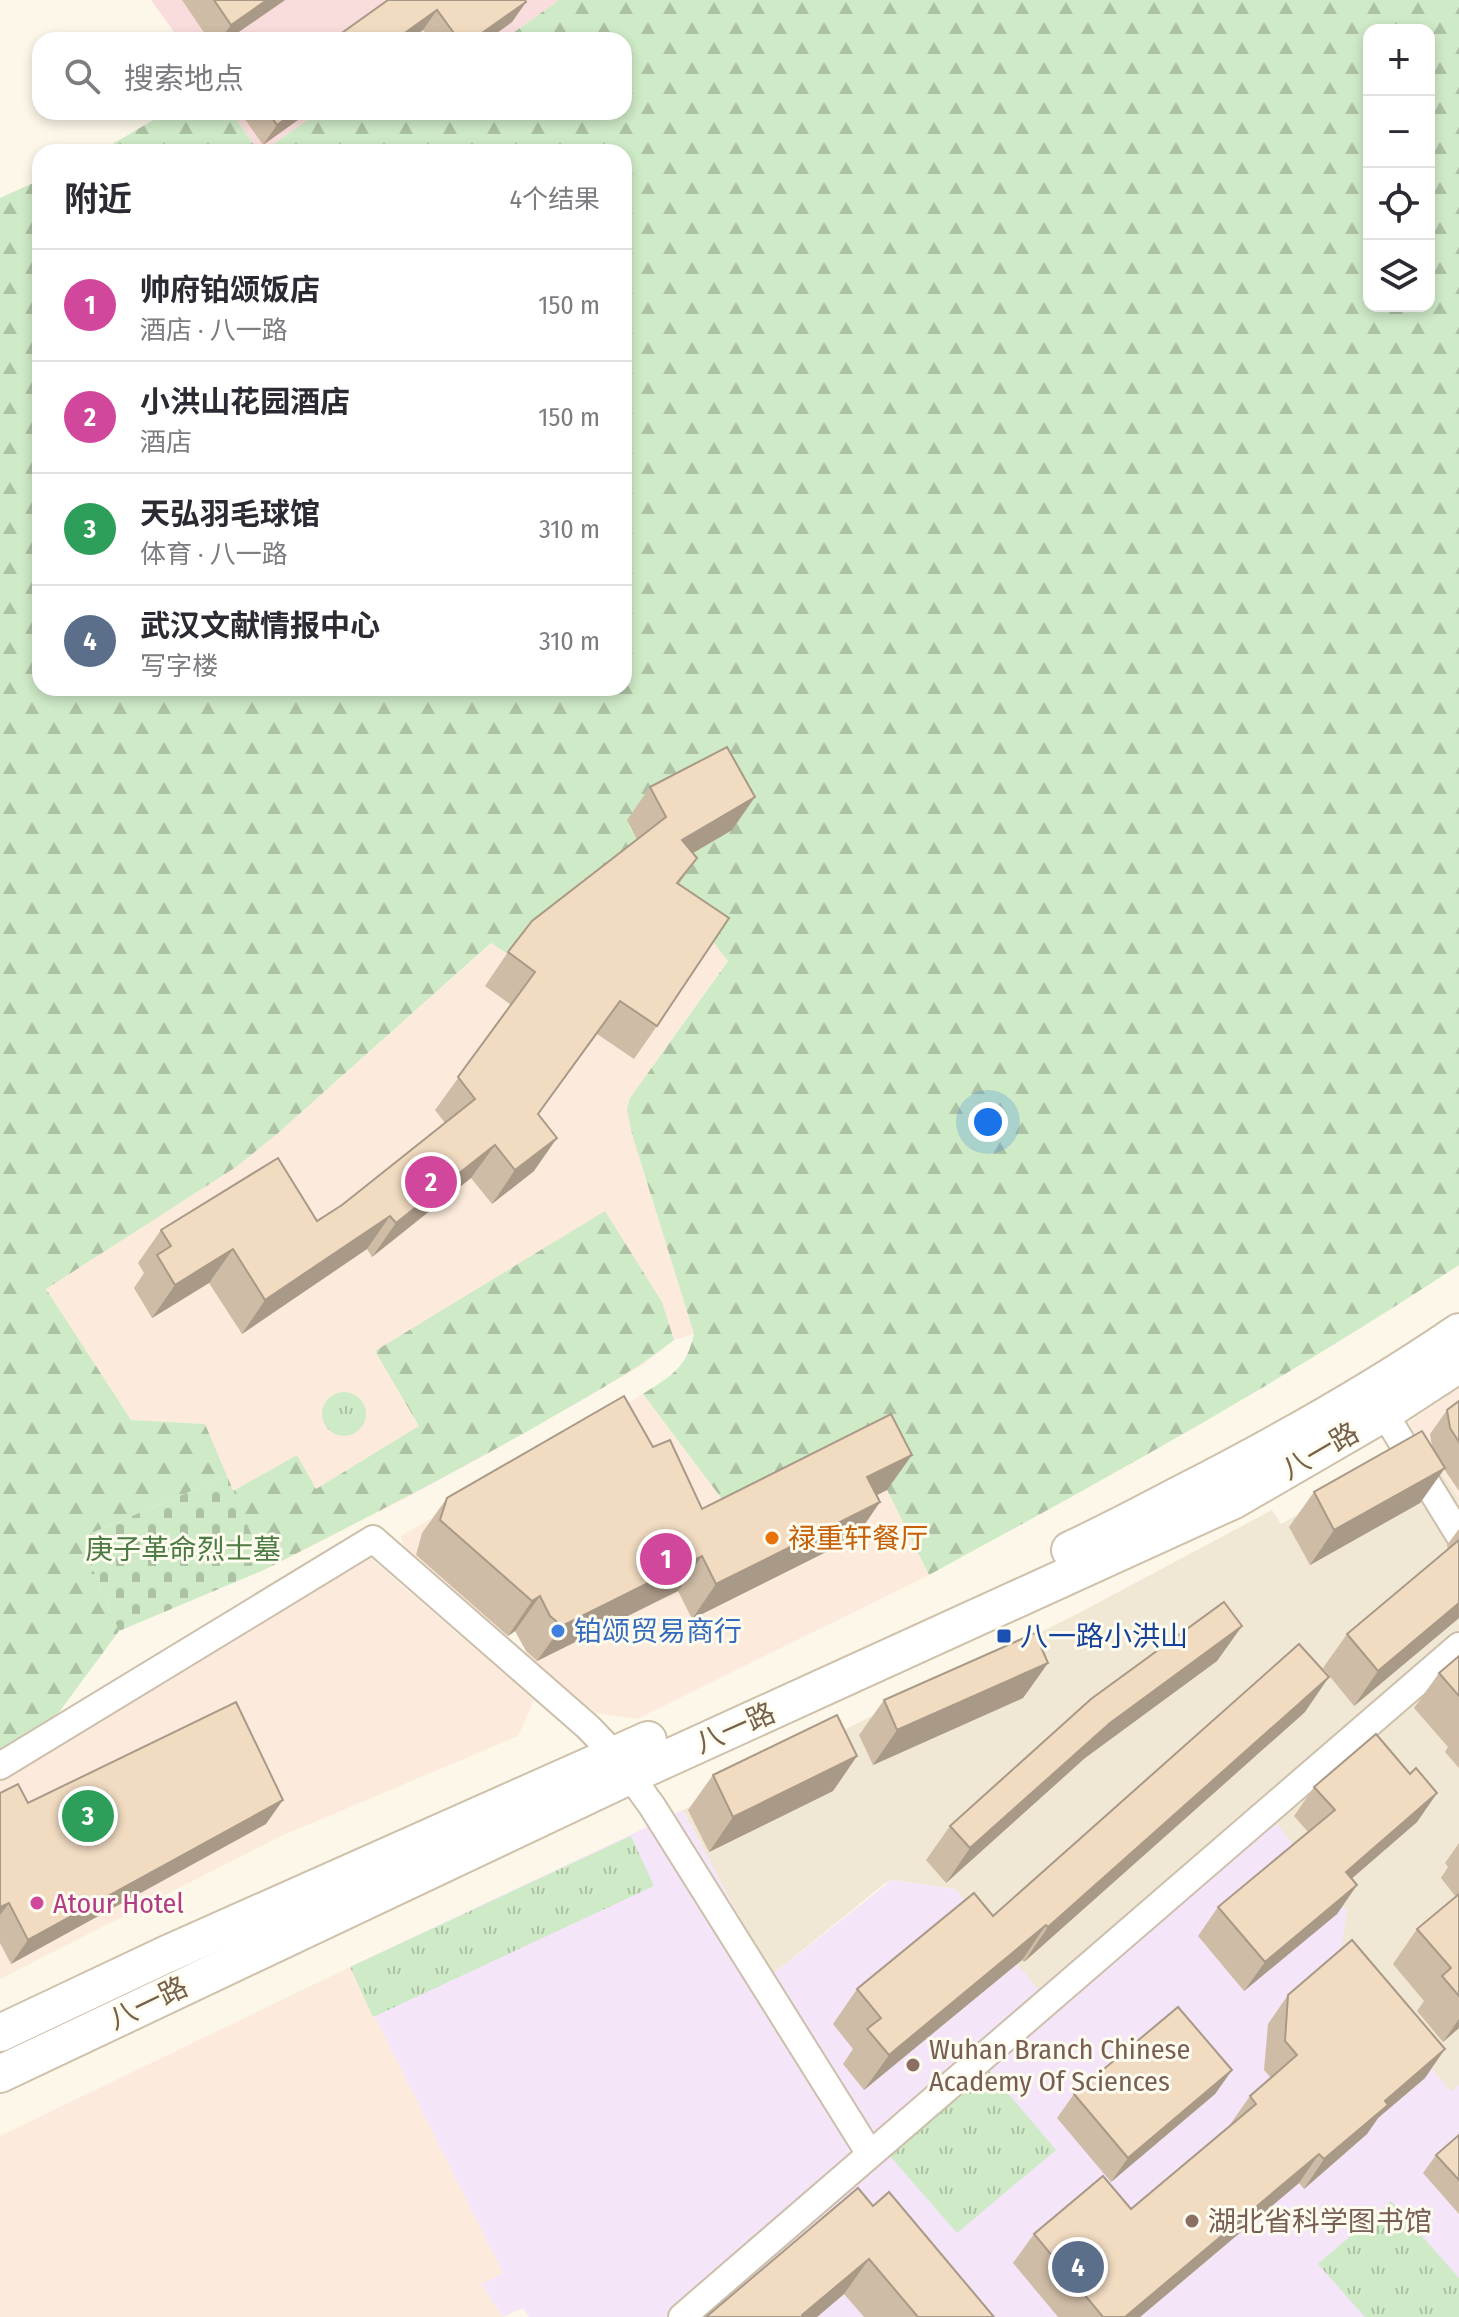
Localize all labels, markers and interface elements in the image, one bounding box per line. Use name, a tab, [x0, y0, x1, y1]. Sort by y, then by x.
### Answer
map controls	[1363, 24, 1435, 312]
button: +	[1363, 24, 1435, 96]
search box	[32, 32, 632, 120]
icon: search	[60, 54, 104, 98]
text: 搜索地点	[124, 61, 244, 97]
button: −	[1363, 96, 1435, 168]
button: locate	[1363, 168, 1435, 240]
text: 附近	[64, 179, 132, 220]
text: 4个结果	[509, 184, 600, 215]
button: layers	[1363, 240, 1435, 312]
text: 帅府铂颂饭店	[140, 272, 320, 308]
text: 1	[85, 290, 96, 321]
text: 150 m	[538, 290, 600, 321]
text: 酒店 · 八一路	[140, 315, 288, 346]
text: 小洪山花园酒店	[140, 384, 350, 420]
text: 2	[84, 402, 96, 433]
text: 150 m	[538, 402, 600, 433]
text: 酒店	[140, 427, 192, 458]
text: 天弘羽毛球馆	[140, 496, 320, 532]
text: 3	[84, 514, 96, 545]
text: 310 m	[539, 514, 600, 545]
text: 体育 · 八一路	[140, 539, 288, 570]
text: 武汉文献情报中心	[140, 608, 380, 644]
text: 4	[83, 626, 97, 657]
text: 310 m	[539, 626, 600, 657]
text: 写字楼	[140, 651, 218, 682]
your location	[968, 1102, 1008, 1142]
pin: 2	[405, 1152, 457, 1212]
street label: 八一路	[1275, 1416, 1365, 1486]
place label: 禄重轩餐厅	[788, 1522, 928, 1555]
pin: 1	[640, 1529, 692, 1589]
marker: 禄重轩餐厅	[763, 1529, 781, 1547]
park label: 庚子革命烈士墓	[85, 1533, 281, 1566]
place label: 铂颂贸易商行	[574, 1615, 742, 1648]
place label: 八一路小洪山	[1020, 1620, 1188, 1653]
marker: 铂颂贸易商行	[549, 1622, 567, 1640]
marker: 八一路小洪山	[995, 1627, 1013, 1645]
street label: 八一路	[690, 1696, 780, 1760]
pin: 3	[62, 1786, 114, 1846]
place label: Atour Hotel	[53, 1887, 184, 1920]
marker: Atour Hotel	[28, 1894, 46, 1912]
street label: 八一路	[103, 1970, 193, 2036]
place label: Wuhan Branch Chinese Academy Of Sciences	[929, 2033, 1190, 2098]
marker: Wuhan Branch Chinese Academy Of Sciences	[904, 2056, 922, 2074]
place label: 湖北省科学图书馆	[1208, 2205, 1432, 2238]
marker: 湖北省科学图书馆	[1183, 2212, 1201, 2230]
pin: 4	[1052, 2237, 1104, 2297]

